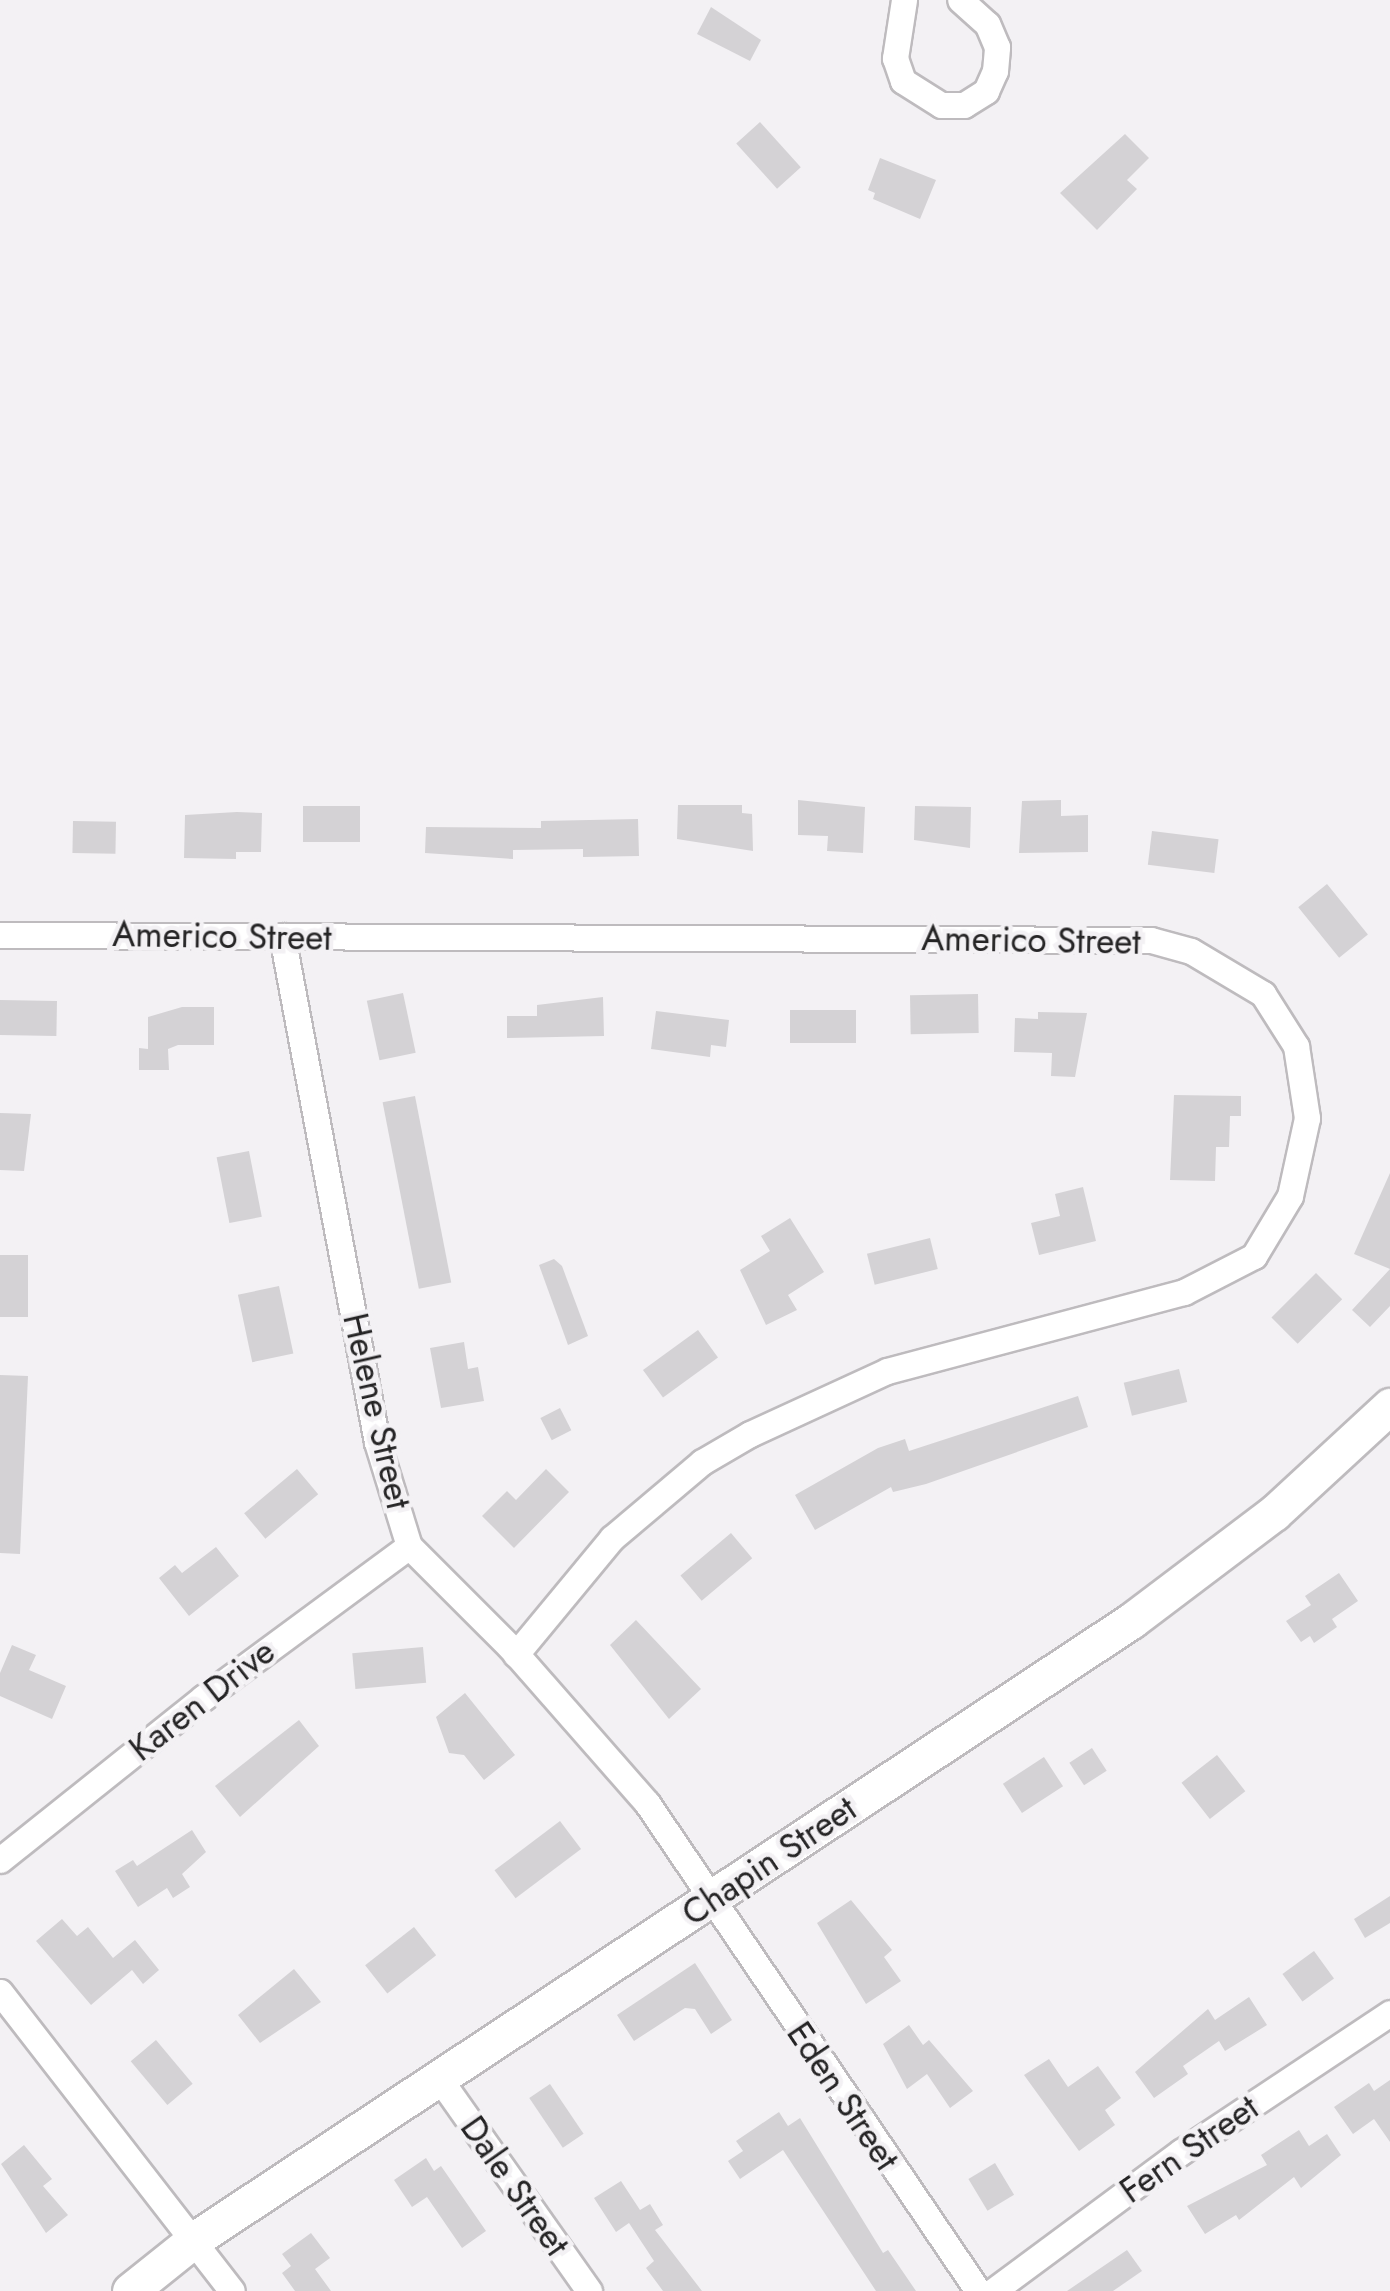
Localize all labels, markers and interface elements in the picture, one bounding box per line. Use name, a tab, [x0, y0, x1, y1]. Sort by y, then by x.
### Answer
street label: Americo Street	[112, 913, 332, 959]
street label: Americo Street	[921, 917, 1141, 963]
street label: Helene Street	[334, 1309, 420, 1513]
street label: Karen Drive	[121, 1630, 283, 1770]
street label: Chapin Street	[674, 1787, 864, 1935]
street label: Eden Street	[778, 2014, 908, 2178]
street label: Fern Street	[1112, 2086, 1266, 2212]
street label: Dale Street	[452, 2108, 578, 2264]

